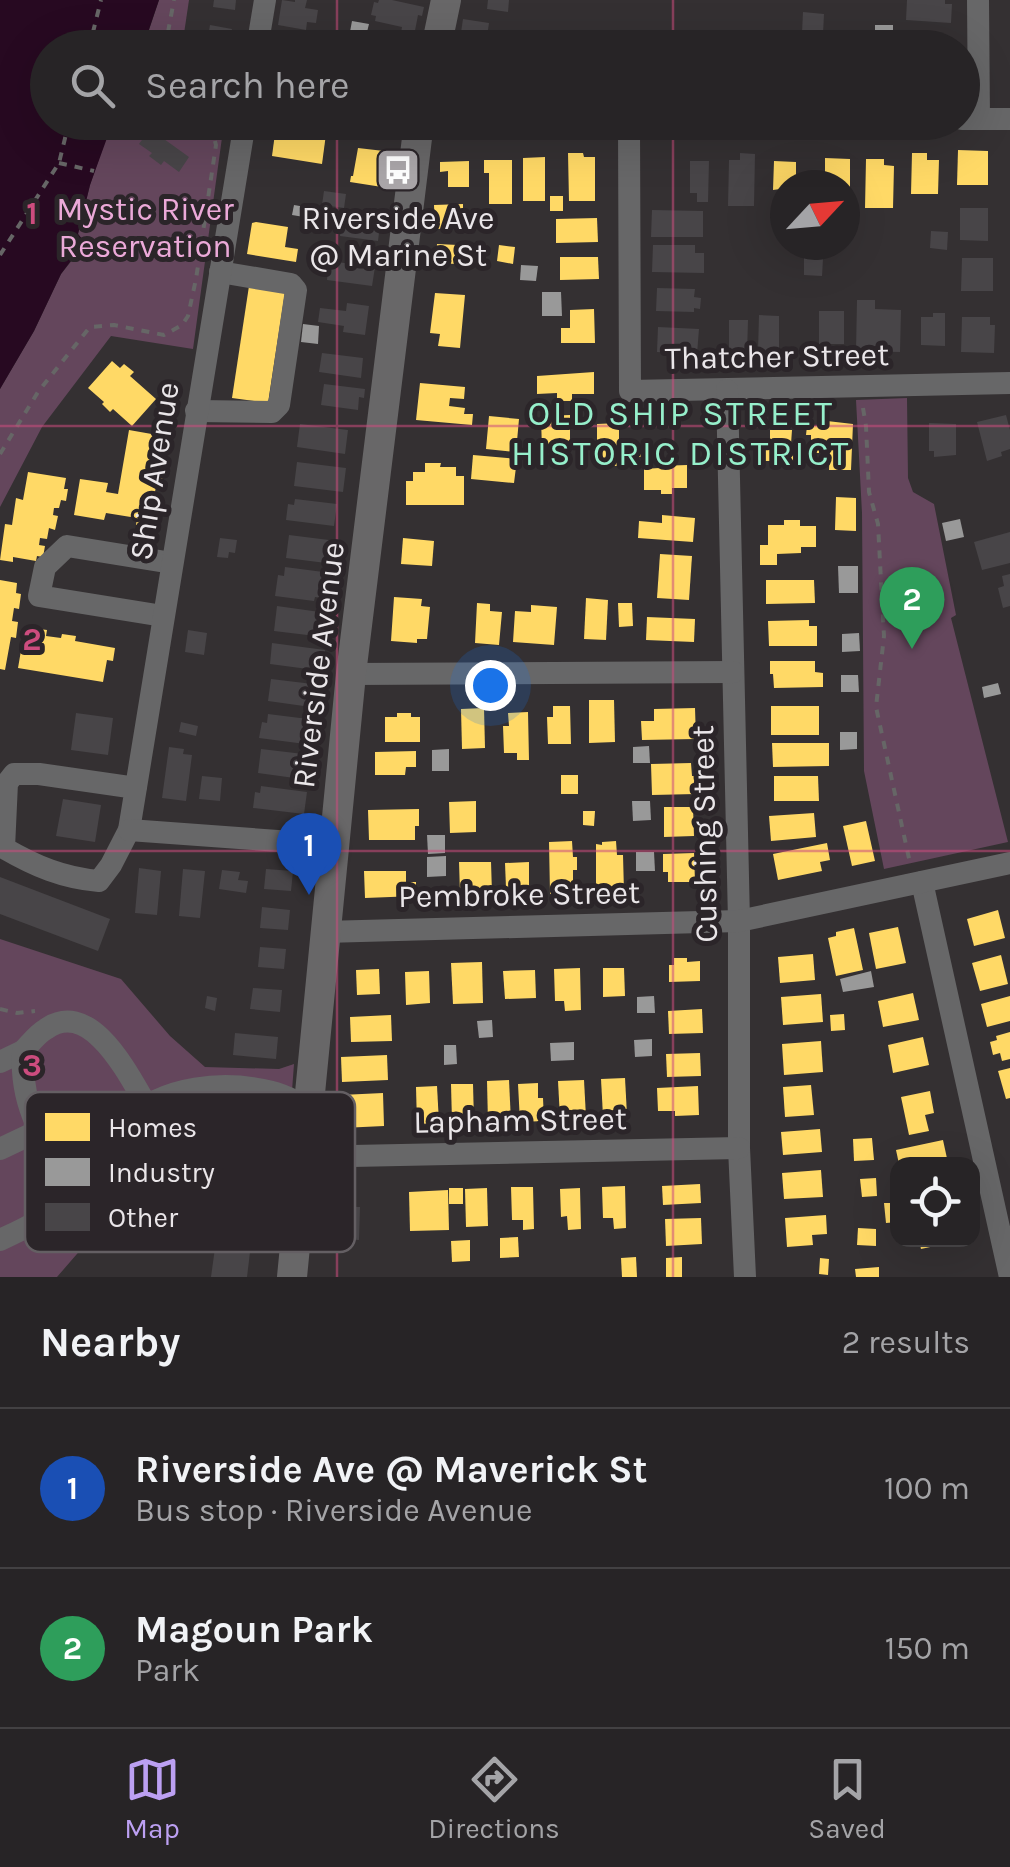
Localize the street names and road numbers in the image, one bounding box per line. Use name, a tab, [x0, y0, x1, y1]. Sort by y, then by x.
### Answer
street label: Thatcher Street	[665, 336, 889, 377]
street label: Ship Avenue	[122, 379, 187, 563]
street label: Riverside Avenue	[285, 540, 352, 790]
street label: Cushing Street	[684, 725, 725, 943]
street label: Pembroke Street	[398, 874, 640, 915]
street label: Lapham Street	[413, 1100, 627, 1141]

